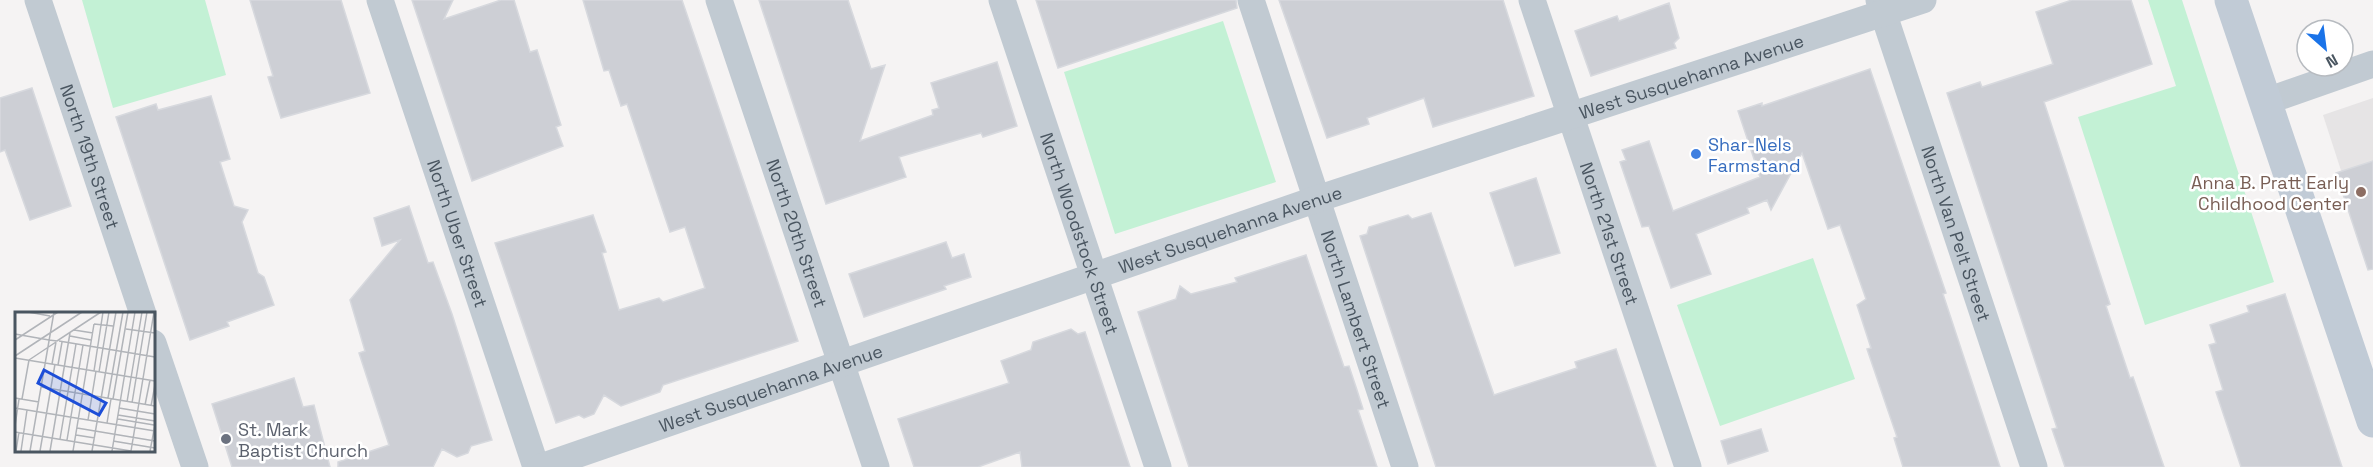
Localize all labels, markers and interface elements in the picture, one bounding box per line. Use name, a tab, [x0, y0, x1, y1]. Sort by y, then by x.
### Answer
north arrow	[2295, 18, 2355, 78]
street label: West Susquehanna Avenue	[1576, 28, 1807, 124]
text: N	[2322, 49, 2341, 73]
street label: North 19th Street	[55, 81, 125, 232]
street label: North Woodstock Street	[1036, 129, 1124, 337]
place label: Shar-Nels Farmstand	[1708, 133, 1801, 177]
street label: North Van Pelt Street	[1917, 143, 1996, 324]
marker: Shar-Nels Farmstand	[1689, 147, 1703, 161]
street label: North Uber Street	[423, 156, 493, 310]
street label: North 20th Street	[762, 156, 833, 310]
street label: North 21st Street	[1575, 159, 1645, 308]
place label: Anna B. Pratt Early Childhood Center	[2191, 171, 2349, 215]
street label: West Susquehanna Avenue	[1115, 180, 1345, 278]
marker: Anna B. Pratt Early Childhood Center	[2354, 185, 2368, 199]
street label: North Lambert Street	[1316, 227, 1396, 411]
inset map	[15, 312, 154, 452]
street label: West Susquehanna Avenue	[656, 338, 886, 437]
place label: St. Mark Baptist Church	[238, 418, 368, 462]
marker: St. Mark Baptist Church	[219, 432, 233, 446]

